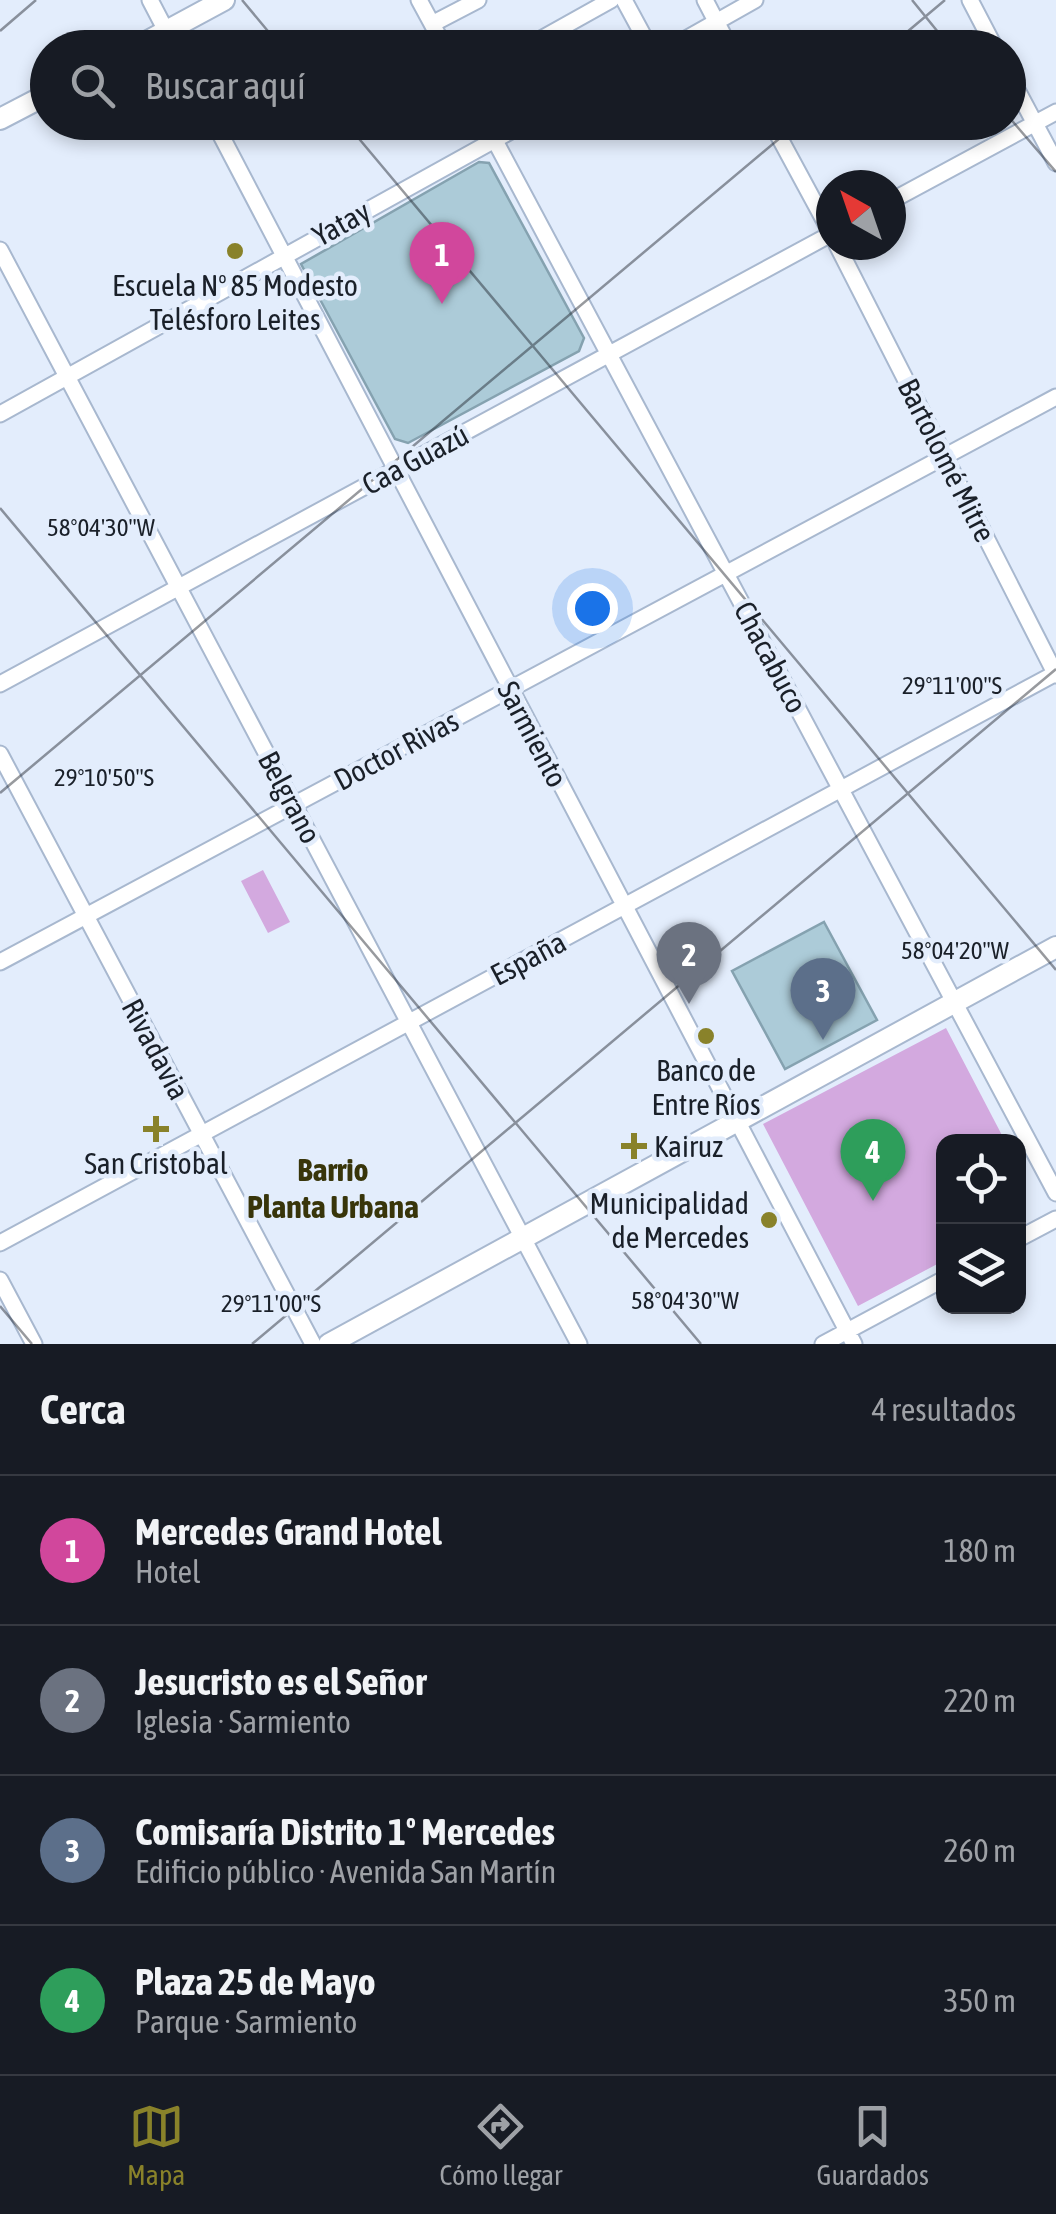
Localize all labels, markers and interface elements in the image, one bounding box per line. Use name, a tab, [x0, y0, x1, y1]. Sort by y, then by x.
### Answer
search box	[30, 30, 1026, 140]
icon: search	[65, 58, 120, 113]
text: Buscar aquí	[145, 64, 306, 107]
north arrow	[816, 170, 906, 260]
street label: Yatay	[306, 193, 376, 253]
pin: 1	[410, 222, 474, 304]
marker: Escuela Nº 85 Modesto Telésforo Leites	[224, 240, 246, 262]
place label: Escuela Nº 85 Modesto Telésforo Leites	[112, 268, 358, 336]
street label: Bartolomé Mitre	[891, 373, 1003, 547]
street label: Caa Guazú	[356, 417, 474, 501]
text: 58°04'30"W	[47, 513, 156, 541]
your location	[567, 583, 618, 634]
street label: Chacabuco	[728, 596, 814, 718]
text: 29°11'00"S	[902, 671, 1002, 699]
street label: Sarmiento	[491, 675, 575, 793]
street label: Doctor Rivas	[328, 703, 464, 797]
street label: Belgrano	[252, 745, 328, 849]
text: 29°10'50"S	[54, 763, 154, 791]
pin: 2	[656, 922, 722, 1004]
street label: España	[485, 924, 571, 992]
text: 58°04'20"W	[901, 936, 1010, 964]
pin: 3	[790, 958, 856, 1040]
street label: Rivadavia	[115, 993, 197, 1105]
marker: Banco de Entre Ríos	[695, 1025, 717, 1047]
place label: Banco de Entre Ríos	[651, 1053, 761, 1121]
marker: San Cristobal	[145, 1118, 167, 1140]
pin: 4	[840, 1118, 906, 1201]
place label: Kairuz	[654, 1129, 723, 1163]
map controls	[936, 1134, 1026, 1314]
button: locate	[936, 1134, 1026, 1224]
marker: Kairuz	[623, 1135, 645, 1157]
place label: San Cristobal	[84, 1146, 228, 1180]
district label: Barrio Planta Urbana	[247, 1151, 419, 1225]
place label: Municipalidad de Mercedes	[590, 1186, 749, 1254]
marker: Municipalidad de Mercedes	[758, 1209, 780, 1231]
button: layers	[936, 1224, 1026, 1314]
text: 58°04'30"W	[631, 1286, 740, 1314]
text: 29°11'00"S	[221, 1289, 321, 1317]
text: Cerca	[40, 1385, 125, 1433]
text: 4 resultados	[872, 1391, 1016, 1428]
text: Mercedes Grand Hotel	[135, 1510, 442, 1553]
text: 1	[65, 1532, 80, 1569]
text: 180 m	[943, 1532, 1016, 1569]
text: Hotel	[135, 1553, 201, 1590]
text: Jesucristo es el Señor	[135, 1660, 426, 1703]
text: 2	[65, 1682, 80, 1719]
text: 220 m	[943, 1682, 1016, 1719]
text: Iglesia · Sarmiento	[135, 1703, 351, 1740]
text: Comisaría Distrito 1º Mercedes	[135, 1810, 555, 1853]
text: 3	[65, 1832, 80, 1869]
text: 260 m	[943, 1832, 1016, 1869]
text: Edificio público · Avenida San Martín	[135, 1853, 556, 1890]
text: Plaza 25 de Mayo	[135, 1960, 376, 2003]
text: 4	[65, 1982, 80, 2019]
text: 350 m	[943, 1982, 1016, 2019]
text: Parque · Sarmiento	[135, 2003, 357, 2040]
tab: Mapa	[127, 2099, 185, 2191]
tab: Cómo llegar	[439, 2099, 562, 2191]
tab: Guardados	[817, 2099, 929, 2191]

